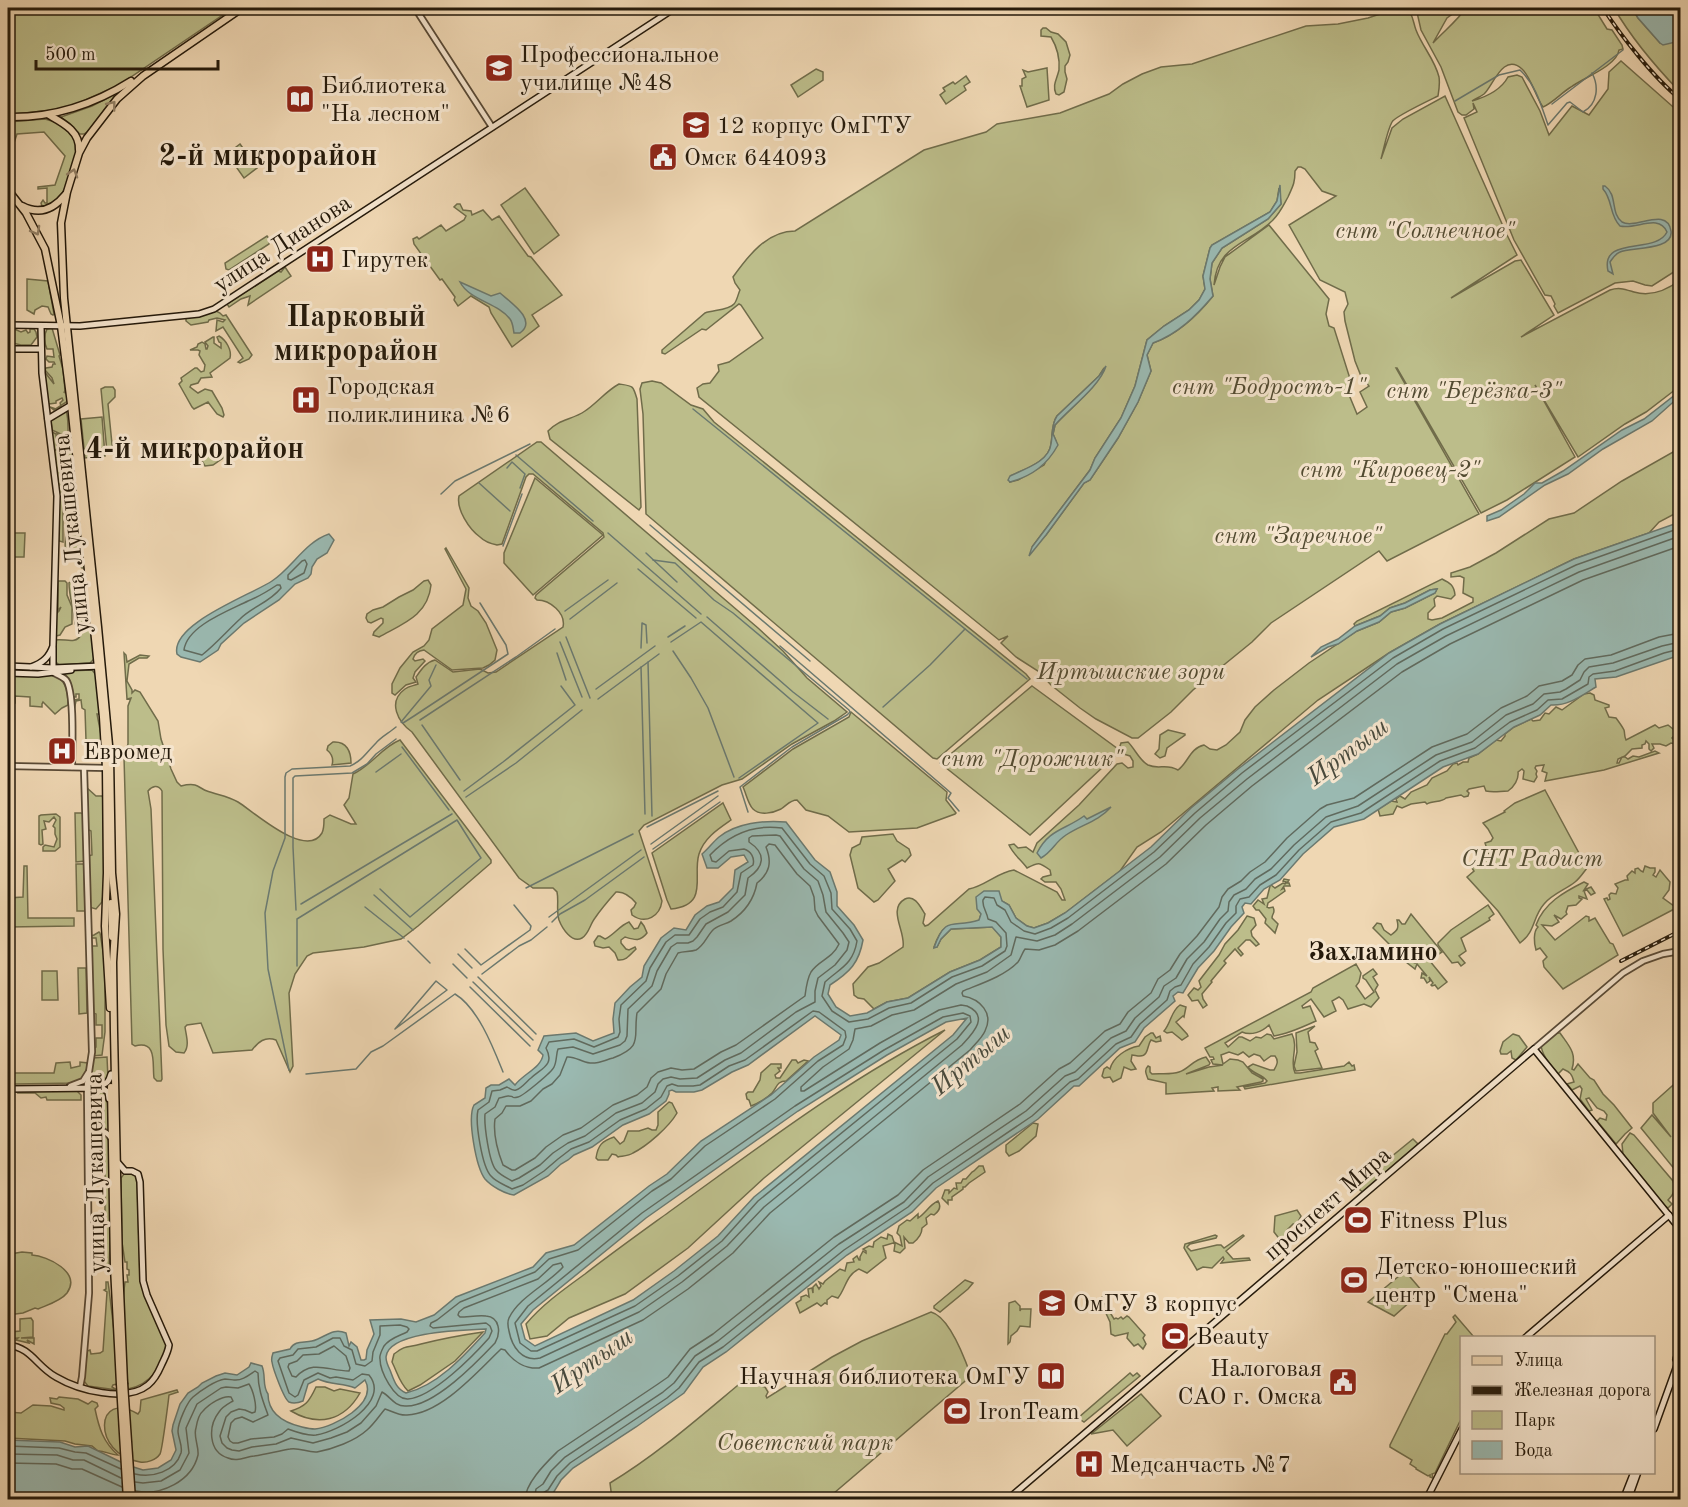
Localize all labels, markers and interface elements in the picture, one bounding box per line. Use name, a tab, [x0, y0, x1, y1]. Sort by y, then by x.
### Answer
scale bar	[36, 33, 218, 71]
place label: Профессиональное училище №48	[520, 44, 719, 96]
text: 500 m	[45, 46, 96, 64]
school or university icon: Профессиональное училище №48	[483, 52, 515, 84]
place label: Библиотека "На лесном"	[321, 75, 450, 127]
library icon: Библиотека "На лесном"	[284, 83, 316, 115]
one-way arrow	[105, 101, 116, 112]
school or university icon: 12 корпус ОмГТУ	[680, 109, 712, 141]
place label: 12 корпус ОмГТУ	[717, 115, 912, 139]
public building icon: Омск 644093	[647, 141, 679, 173]
district label: 2-й микрорайон	[159, 142, 377, 172]
place label: Омск 644093	[684, 147, 827, 171]
one-way arrow	[66, 168, 78, 179]
street label: улица Дианова	[210, 191, 356, 298]
park label: снт "Солнечное"	[1335, 220, 1516, 244]
one-way arrow	[29, 225, 40, 235]
hospital icon: Гирутек	[304, 243, 336, 275]
place label: Гирутек	[341, 249, 429, 273]
district label: Парковый микрорайон	[274, 303, 438, 367]
place label: Городская поликлиника №6	[327, 376, 510, 428]
park label: снт "Бодрость-1"	[1172, 376, 1368, 400]
park label: снт "Берёзка-3"	[1386, 380, 1563, 404]
hospital icon: Городская поликлиника №6	[290, 384, 322, 416]
street label: улица Лукашевича	[51, 432, 95, 635]
district label: 4-й микрорайон	[86, 435, 304, 465]
park label: снт "Кировец-2"	[1300, 459, 1482, 483]
park label: снт "Заречное"	[1214, 524, 1383, 549]
park label: Иртышские зори	[1036, 661, 1226, 685]
water label: Иртыш	[1302, 714, 1394, 792]
hospital icon: Евромед	[46, 735, 78, 767]
place label: Евромед	[83, 741, 172, 765]
park label: снт "Дорожник"	[941, 748, 1124, 772]
park label: СНТ Радист	[1461, 848, 1603, 872]
district label: Захламино	[1308, 940, 1438, 966]
water label: Иртыш	[926, 1020, 1016, 1102]
street label: улица Лукашевича	[83, 1072, 111, 1274]
street label: проспект Мира	[1260, 1143, 1396, 1266]
sports icon: Fitness Plus	[1342, 1204, 1374, 1236]
place label: Fitness Plus	[1379, 1210, 1508, 1234]
place label: Детско-юношеский центр "Смена"	[1375, 1256, 1577, 1308]
sports icon: Детско-юношеский центр "Смена"	[1338, 1264, 1370, 1296]
school or university icon: ОмГУ 3 корпус	[1036, 1287, 1068, 1319]
place label: ОмГУ 3 корпус	[1073, 1293, 1237, 1317]
sports icon: Beauty	[1159, 1320, 1191, 1352]
water label: Иртыш	[545, 1324, 638, 1400]
place label: Beauty	[1196, 1326, 1270, 1350]
legend	[1460, 1336, 1655, 1474]
text: Улица	[1514, 1352, 1563, 1370]
place label: Налоговая САО г. Омска	[1178, 1358, 1322, 1410]
library icon: Научная библиотека ОмГУ	[1035, 1360, 1067, 1392]
place label: Научная библиотека ОмГУ	[739, 1366, 1030, 1390]
public building icon: Налоговая САО г. Омска	[1327, 1366, 1359, 1398]
text: Железная дорога	[1514, 1382, 1651, 1400]
sports icon: IronTeam	[941, 1395, 973, 1427]
place label: IronTeam	[978, 1401, 1080, 1425]
text: Парк	[1514, 1412, 1555, 1430]
park label: Советский парк	[717, 1432, 893, 1456]
text: Вода	[1514, 1442, 1553, 1460]
hospital icon: Медсанчасть №7	[1073, 1448, 1105, 1480]
place label: Медсанчасть №7	[1110, 1454, 1292, 1478]

